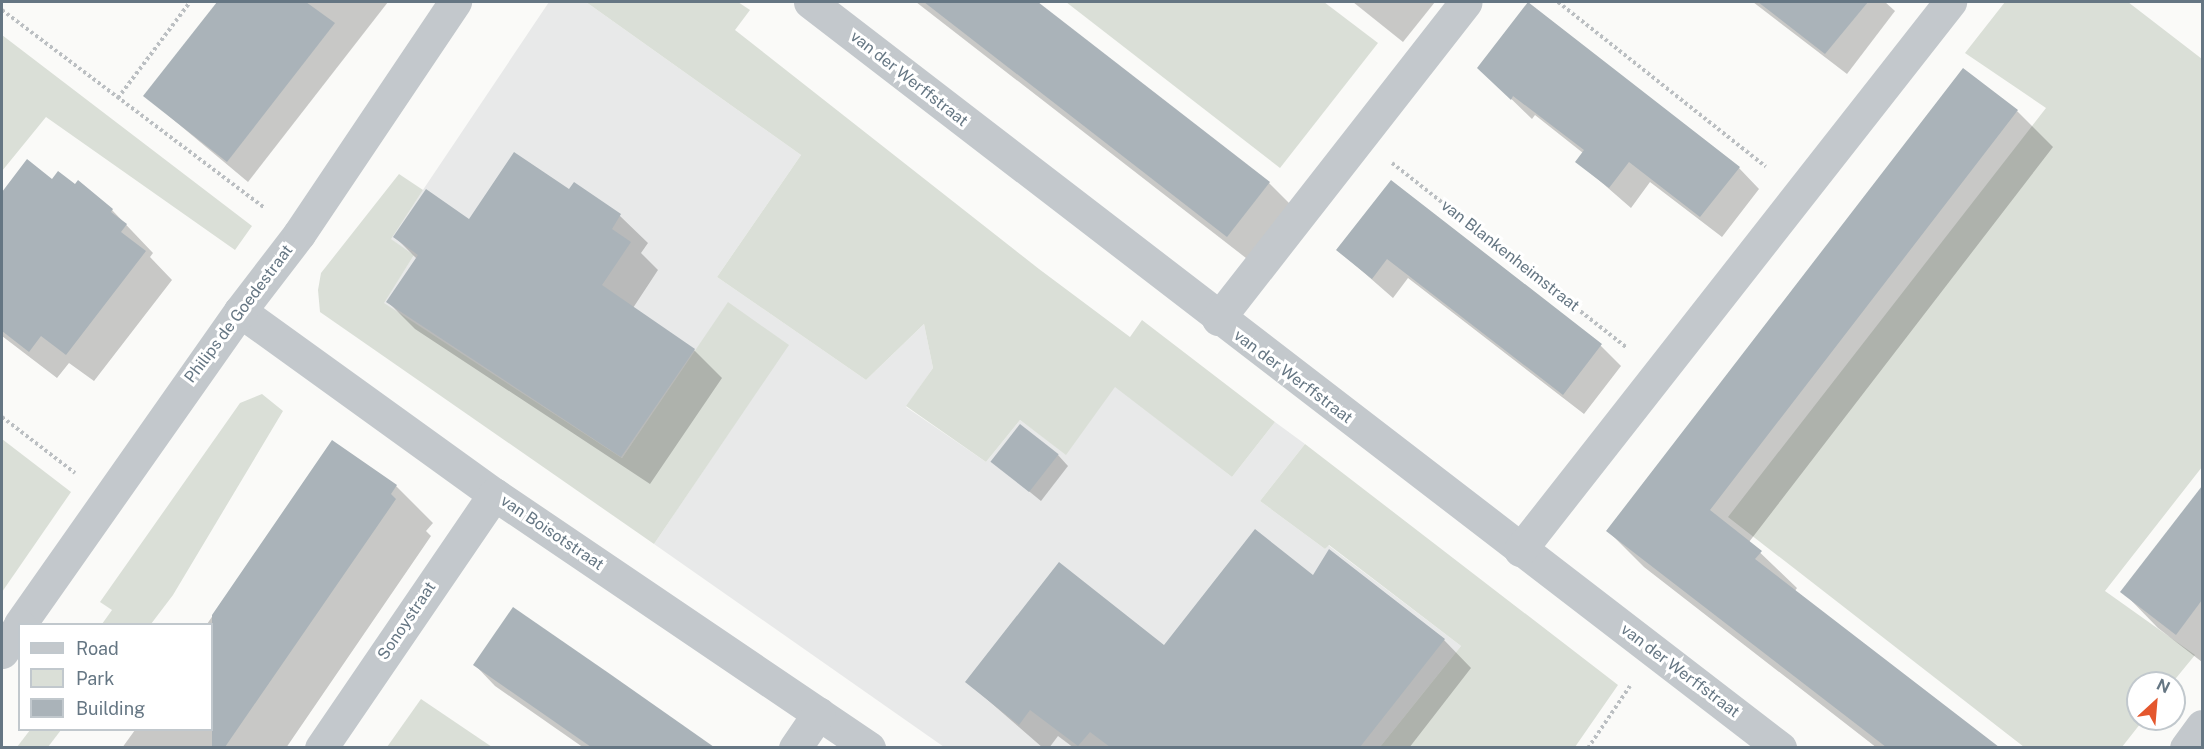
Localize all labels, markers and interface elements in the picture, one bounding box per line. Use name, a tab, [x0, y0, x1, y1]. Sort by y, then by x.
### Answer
street label: van der Werffstraat	[846, 27, 972, 131]
street label: van Blankenheimstraat	[1437, 196, 1583, 316]
street label: Philips de Goedestraat	[181, 241, 297, 387]
street label: van der Werffstraat	[1230, 326, 1356, 428]
street label: van Boisotstraat	[497, 491, 607, 575]
street label: Sonoystraat	[374, 578, 440, 664]
street label: van der Werffstraat	[1617, 620, 1743, 722]
legend	[18, 623, 213, 731]
text: Road	[76, 638, 119, 659]
text: Park	[76, 668, 114, 689]
north arrow	[2126, 671, 2186, 731]
text: N	[2153, 675, 2173, 697]
text: Building	[76, 698, 145, 719]

